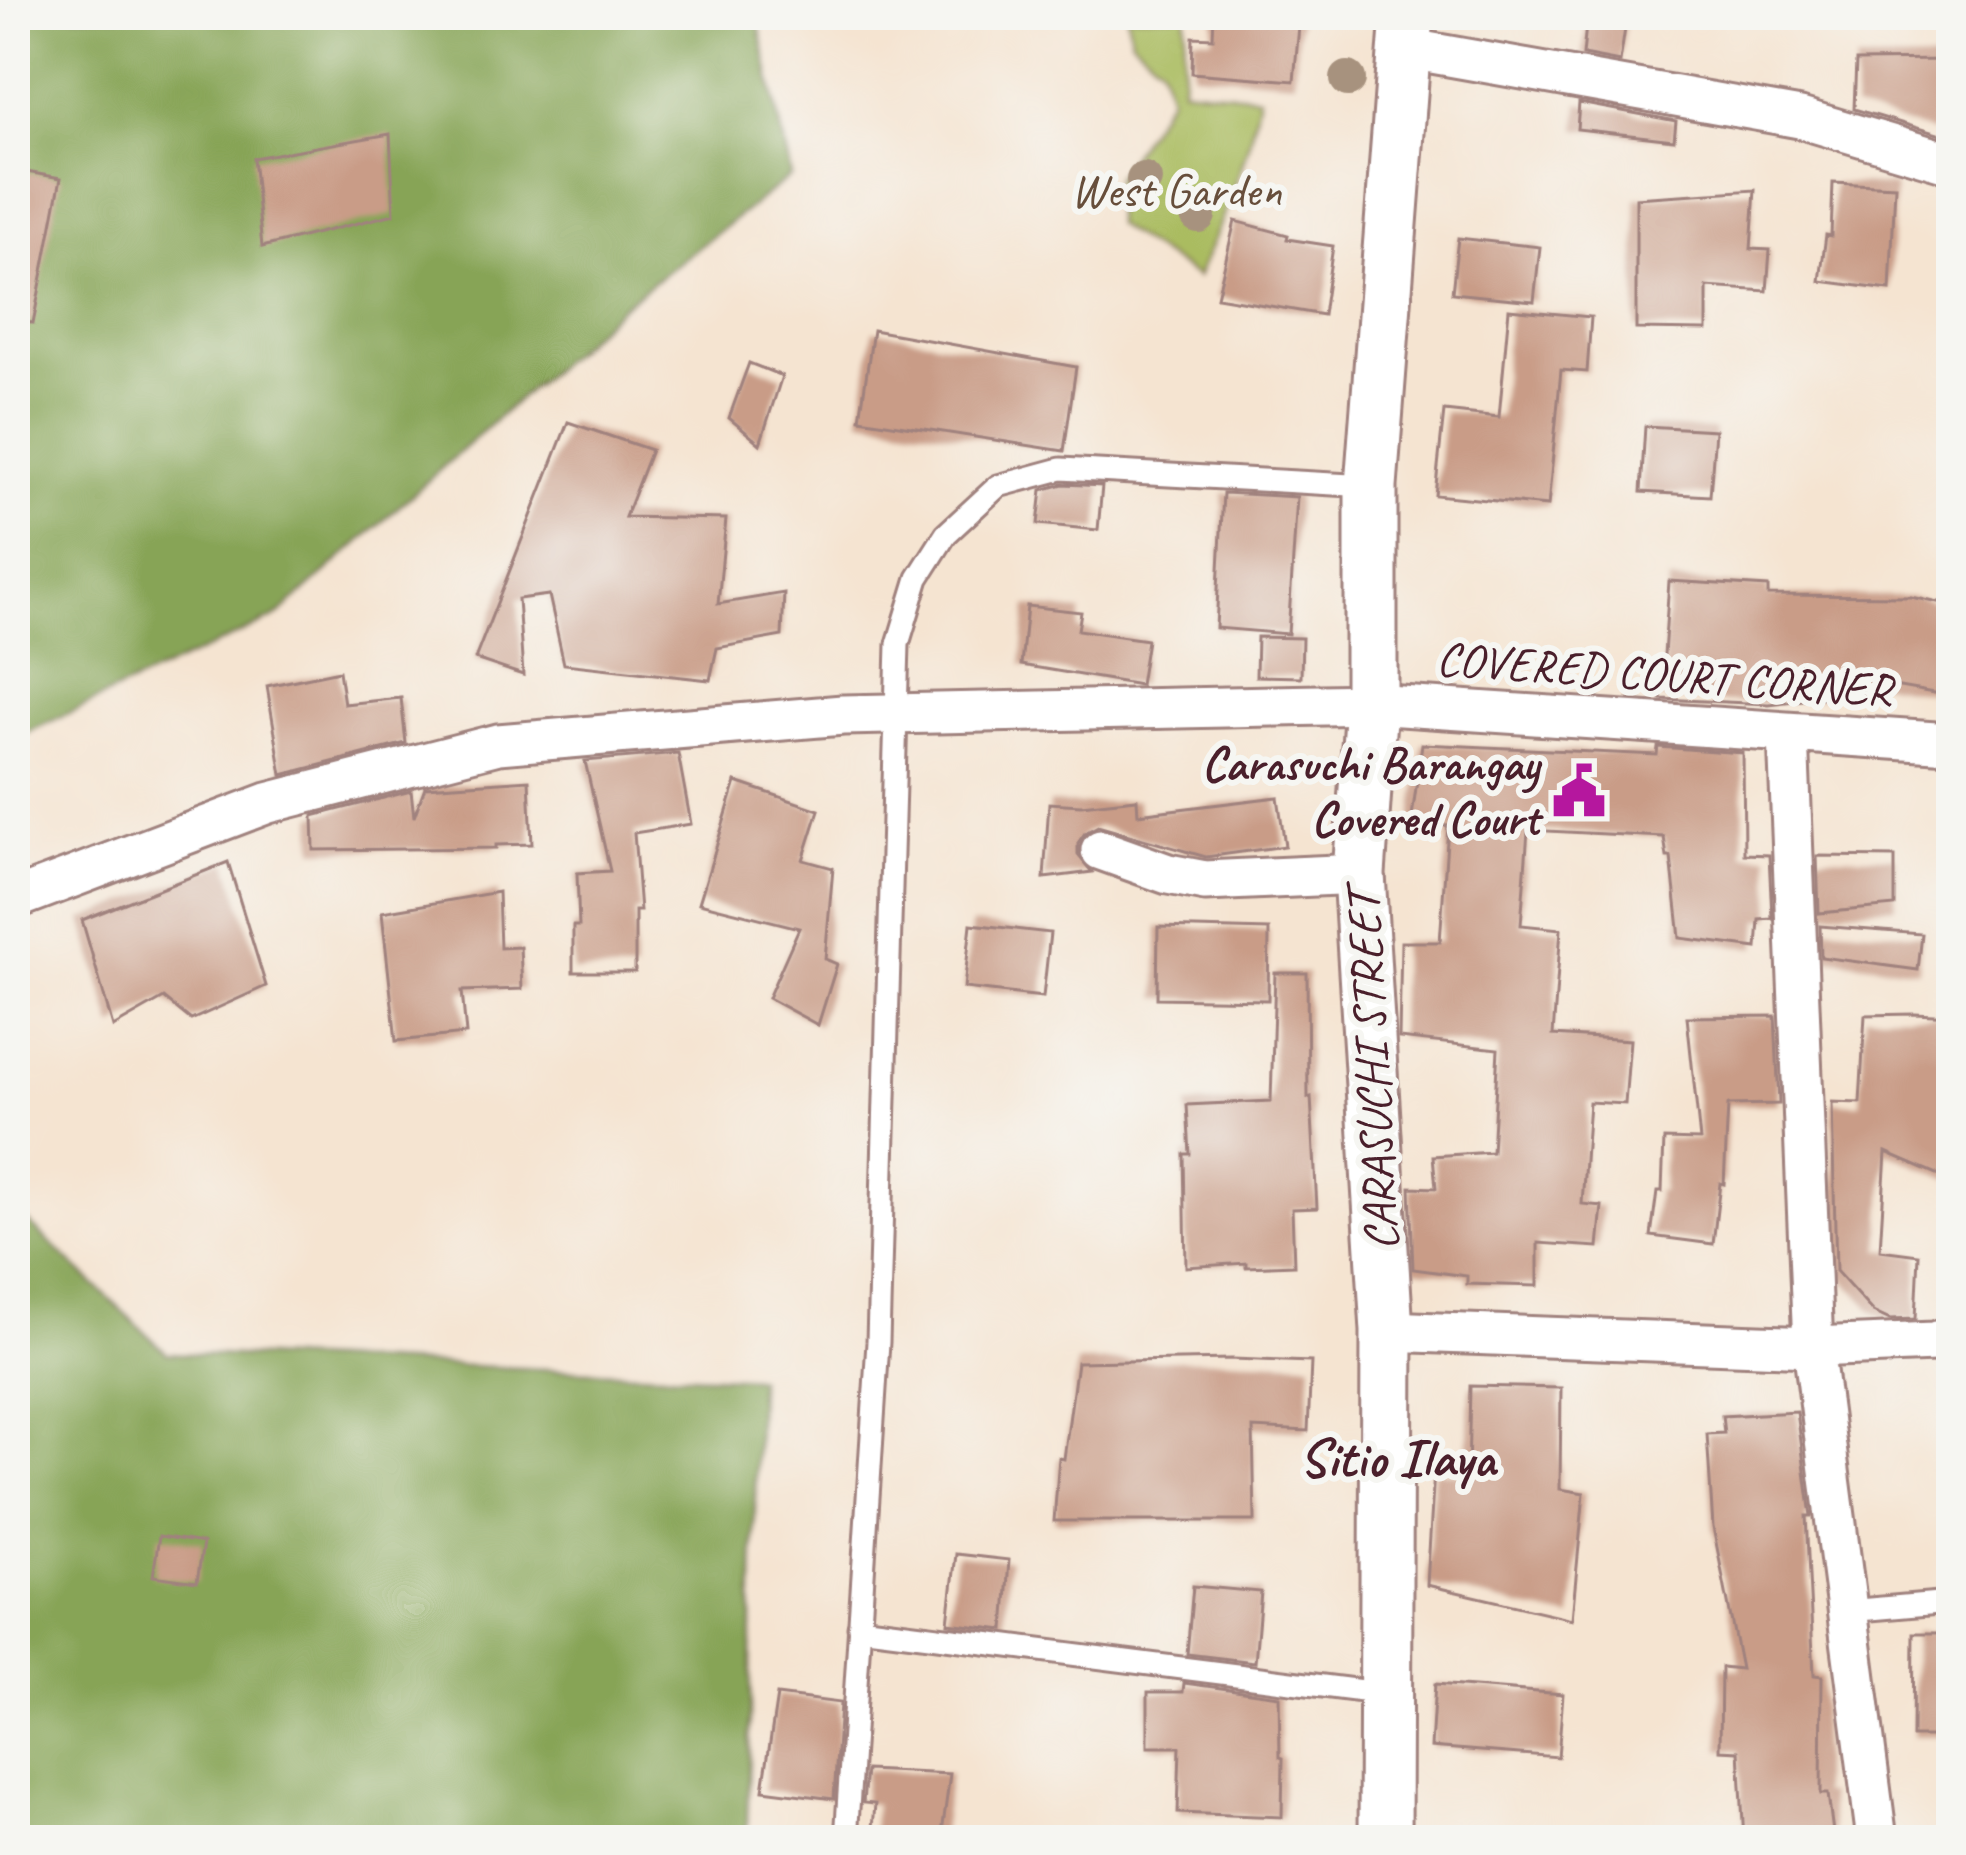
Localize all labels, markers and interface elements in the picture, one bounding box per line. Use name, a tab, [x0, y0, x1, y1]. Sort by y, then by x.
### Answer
park label: West Garden	[1070, 160, 1282, 220]
street label: COVERED COURT CORNER	[1435, 628, 1897, 720]
place label: Carasuchi Barangay Covered Court	[1202, 734, 1544, 849]
public building icon: Carasuchi Barangay Covered Court	[1550, 762, 1608, 820]
street label: CARASUCHI STREET	[1332, 878, 1411, 1252]
district label: Sitio Ilaya	[1299, 1424, 1499, 1492]

